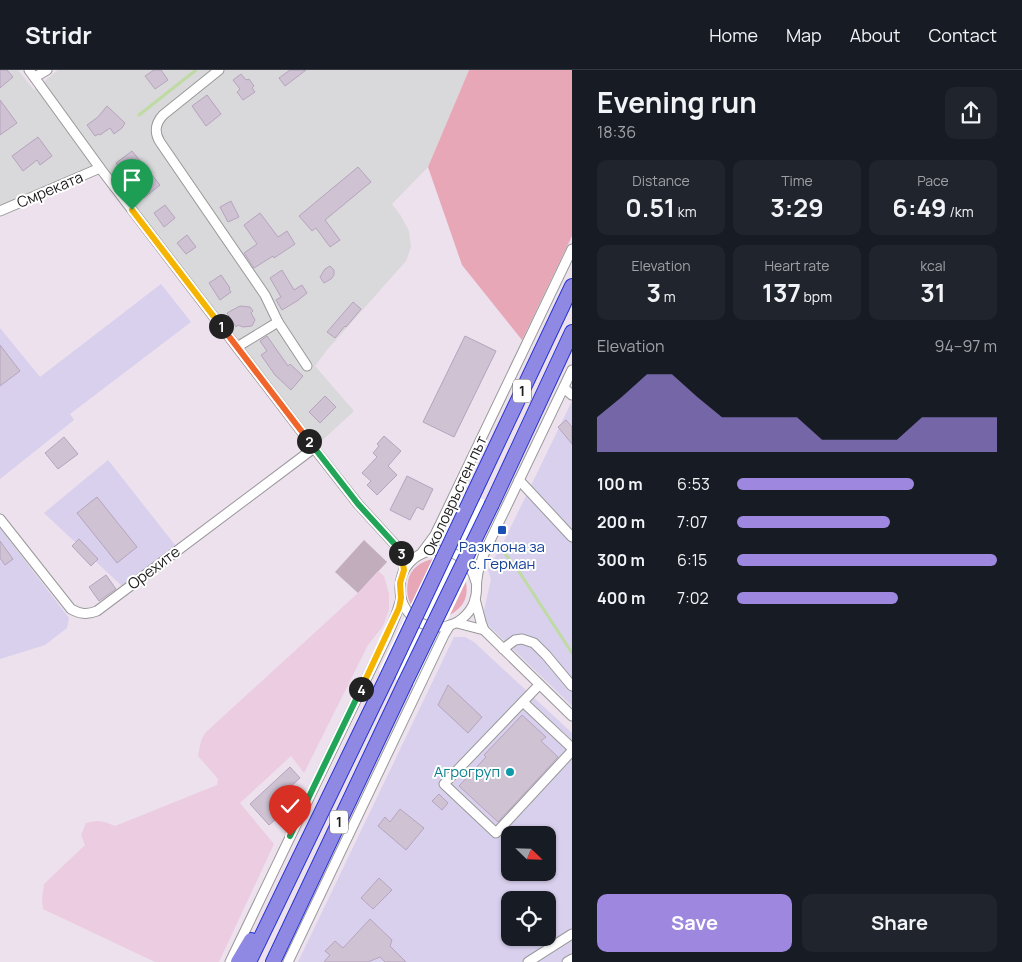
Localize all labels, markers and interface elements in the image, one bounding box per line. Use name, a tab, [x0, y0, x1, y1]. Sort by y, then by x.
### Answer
text: Stridr	[25, 18, 92, 51]
text: Home	[709, 23, 758, 47]
text: Map	[786, 23, 822, 47]
text: About	[850, 23, 900, 47]
text: Contact	[928, 23, 997, 47]
text: Evening run	[597, 83, 757, 121]
button: share	[945, 87, 997, 139]
text: 18:36	[597, 121, 636, 143]
pin	[111, 159, 153, 210]
street label: Смреката	[13, 166, 86, 213]
icon: arrive	[118, 166, 146, 194]
text: Distance	[632, 171, 690, 190]
text: Time	[781, 171, 813, 190]
text: Pace	[917, 171, 949, 190]
text: 0.51	[625, 190, 675, 225]
text: 3:29	[770, 190, 824, 225]
text: 6:49	[892, 190, 947, 225]
text: km	[675, 202, 697, 221]
text: /km	[947, 202, 974, 221]
text: Elevation	[631, 256, 691, 275]
text: Heart rate	[765, 256, 829, 275]
text: kcal	[920, 256, 946, 275]
text: 3	[646, 275, 661, 310]
text: 137	[762, 275, 801, 310]
text: 31	[920, 275, 946, 310]
text: m	[661, 287, 676, 306]
text: bpm	[801, 287, 832, 306]
pin: 1	[208, 314, 234, 338]
text: 1	[218, 317, 225, 336]
text: Elevation	[597, 335, 665, 357]
text: 94–97 m	[934, 335, 997, 357]
road number: 1	[513, 380, 531, 402]
pin: 2	[296, 428, 322, 454]
text: 2	[305, 432, 314, 451]
street label: Околовръстен път	[417, 432, 492, 559]
text: 100 m	[597, 473, 643, 495]
text: 6:53	[677, 473, 710, 495]
text: 200 m	[597, 511, 645, 533]
text: 7:07	[677, 511, 708, 533]
marker: Разклона за с. Герман	[496, 524, 508, 536]
place label: Разклона за с. Герман	[459, 536, 545, 574]
pin: 3	[388, 540, 414, 566]
street label: Орехите	[123, 541, 185, 594]
text: 3	[397, 544, 406, 563]
text: 300 m	[597, 549, 645, 571]
text: 6:15	[677, 549, 707, 571]
text: 400 m	[597, 587, 645, 609]
text: 7:02	[677, 587, 709, 609]
pin: 4	[348, 676, 374, 702]
text: 4	[357, 680, 366, 699]
place label: Агрогруп	[434, 761, 500, 782]
marker: Агрогруп	[504, 766, 516, 778]
pin	[269, 785, 311, 836]
icon: check	[276, 792, 304, 820]
road number: 1	[330, 810, 348, 834]
north arrow	[501, 826, 556, 881]
map controls	[501, 826, 556, 946]
button: locate	[501, 891, 556, 946]
button: Save	[597, 894, 792, 952]
button: Share	[802, 894, 997, 952]

